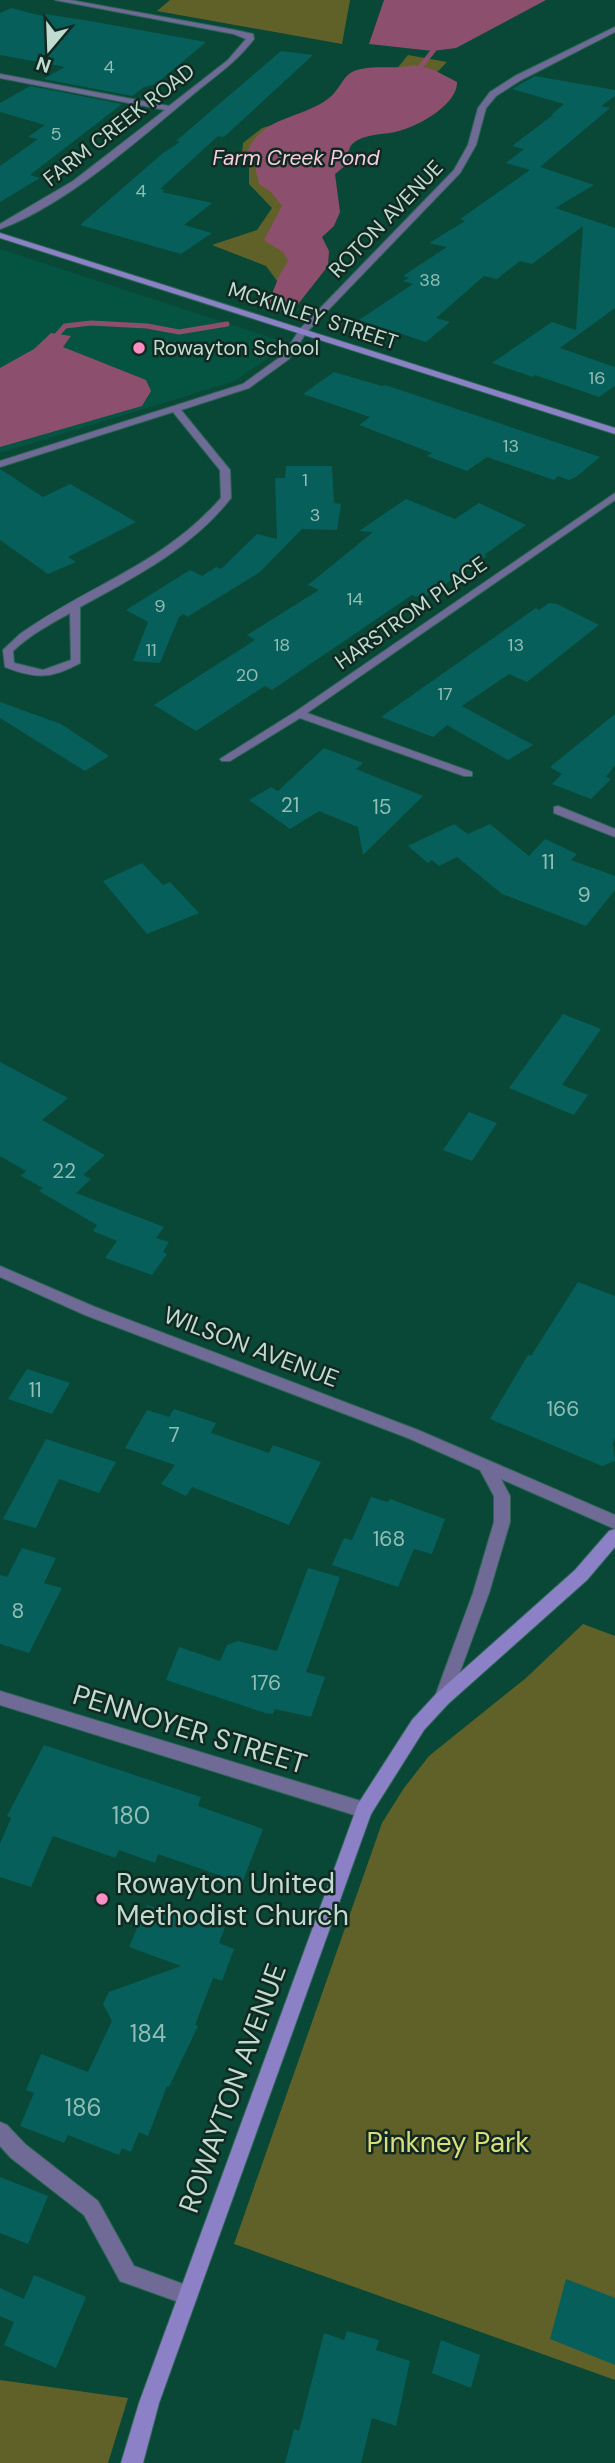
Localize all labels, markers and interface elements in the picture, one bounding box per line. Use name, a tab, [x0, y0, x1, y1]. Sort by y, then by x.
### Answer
north arrow	[14, 14, 84, 84]
text: N	[33, 51, 54, 79]
house number: 4	[104, 55, 115, 79]
street label: FARM CREEK ROAD	[38, 57, 200, 193]
house number: 5	[51, 122, 61, 146]
water label: Farm Creek Pond	[213, 144, 380, 172]
street label: ROTON AVENUE	[323, 154, 449, 284]
house number: 4	[136, 179, 147, 203]
house number: 38	[419, 268, 441, 292]
street label: MCKINLEY STREET	[225, 275, 402, 357]
place label: Rowayton School	[153, 334, 319, 362]
marker: Rowayton School	[131, 340, 147, 356]
house number: 16	[589, 366, 605, 390]
house number: 13	[503, 434, 519, 458]
house number: 1	[302, 468, 308, 492]
house number: 3	[310, 503, 320, 527]
street label: HARSTROM PLACE	[329, 550, 493, 676]
house number: 14	[347, 587, 363, 611]
house number: 9	[154, 594, 166, 618]
house number: 18	[274, 633, 290, 657]
house number: 13	[508, 633, 524, 657]
house number: 11	[145, 638, 157, 662]
house number: 20	[236, 663, 258, 687]
house number: 17	[437, 682, 453, 706]
house number: 21	[281, 791, 299, 819]
house number: 15	[372, 793, 392, 821]
house number: 11	[541, 848, 555, 876]
house number: 9	[577, 881, 591, 909]
house number: 22	[52, 1157, 76, 1185]
street label: WILSON AVENUE	[159, 1299, 343, 1394]
house number: 11	[28, 1376, 42, 1404]
house number: 166	[547, 1395, 579, 1423]
house number: 7	[168, 1421, 180, 1449]
house number: 168	[373, 1525, 405, 1553]
house number: 8	[12, 1597, 24, 1625]
house number: 176	[251, 1669, 281, 1697]
street label: PENNOYER STREET	[68, 1676, 311, 1783]
house number: 180	[112, 1800, 150, 1831]
place label: Rowayton United Methodist Church	[116, 1865, 349, 1934]
marker: Rowayton United Methodist Church	[94, 1891, 110, 1907]
street label: ROWAYTON AVENUE	[170, 1958, 295, 2218]
house number: 184	[130, 2018, 166, 2049]
house number: 186	[64, 2092, 102, 2123]
park label: Pinkney Park	[367, 2124, 529, 2161]

